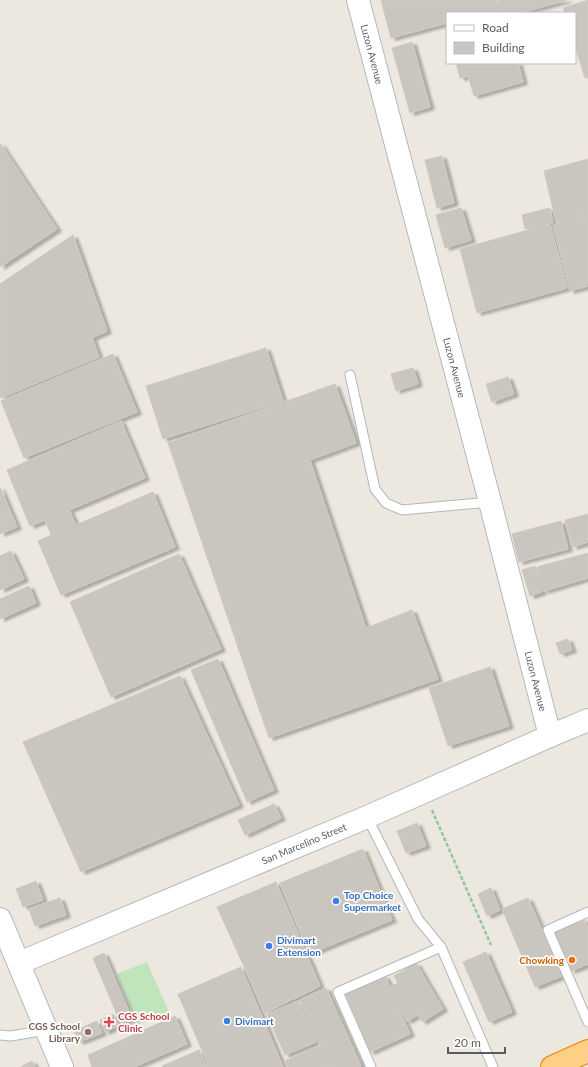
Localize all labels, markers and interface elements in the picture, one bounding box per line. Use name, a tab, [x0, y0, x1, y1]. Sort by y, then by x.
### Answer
legend	[446, 12, 576, 64]
text: Road	[482, 20, 509, 35]
street label: Luzon Avenue	[359, 23, 386, 85]
text: Building	[482, 40, 525, 55]
street label: Luzon Avenue	[441, 336, 468, 399]
street label: Luzon Avenue	[522, 650, 549, 712]
street label: San Marcelino Street	[260, 820, 349, 867]
place label: Top Choice Supermarket	[344, 889, 401, 913]
marker: Top Choice Supermarket	[331, 896, 341, 906]
place label: Divimart Extension	[277, 934, 321, 958]
marker: Divimart Extension	[264, 941, 274, 951]
place label: Chowking	[519, 954, 565, 966]
marker: Chowking	[567, 955, 577, 965]
place label: CGS School Clinic	[118, 1010, 170, 1034]
place label: Divimart	[235, 1015, 274, 1027]
marker: CGS School Clinic	[103, 1016, 115, 1028]
marker: Divimart	[222, 1016, 232, 1026]
place label: CGS School Library	[28, 1020, 81, 1044]
marker: CGS School Library	[83, 1027, 93, 1037]
scale bar	[448, 1029, 505, 1055]
text: 20 m	[454, 1035, 481, 1050]

